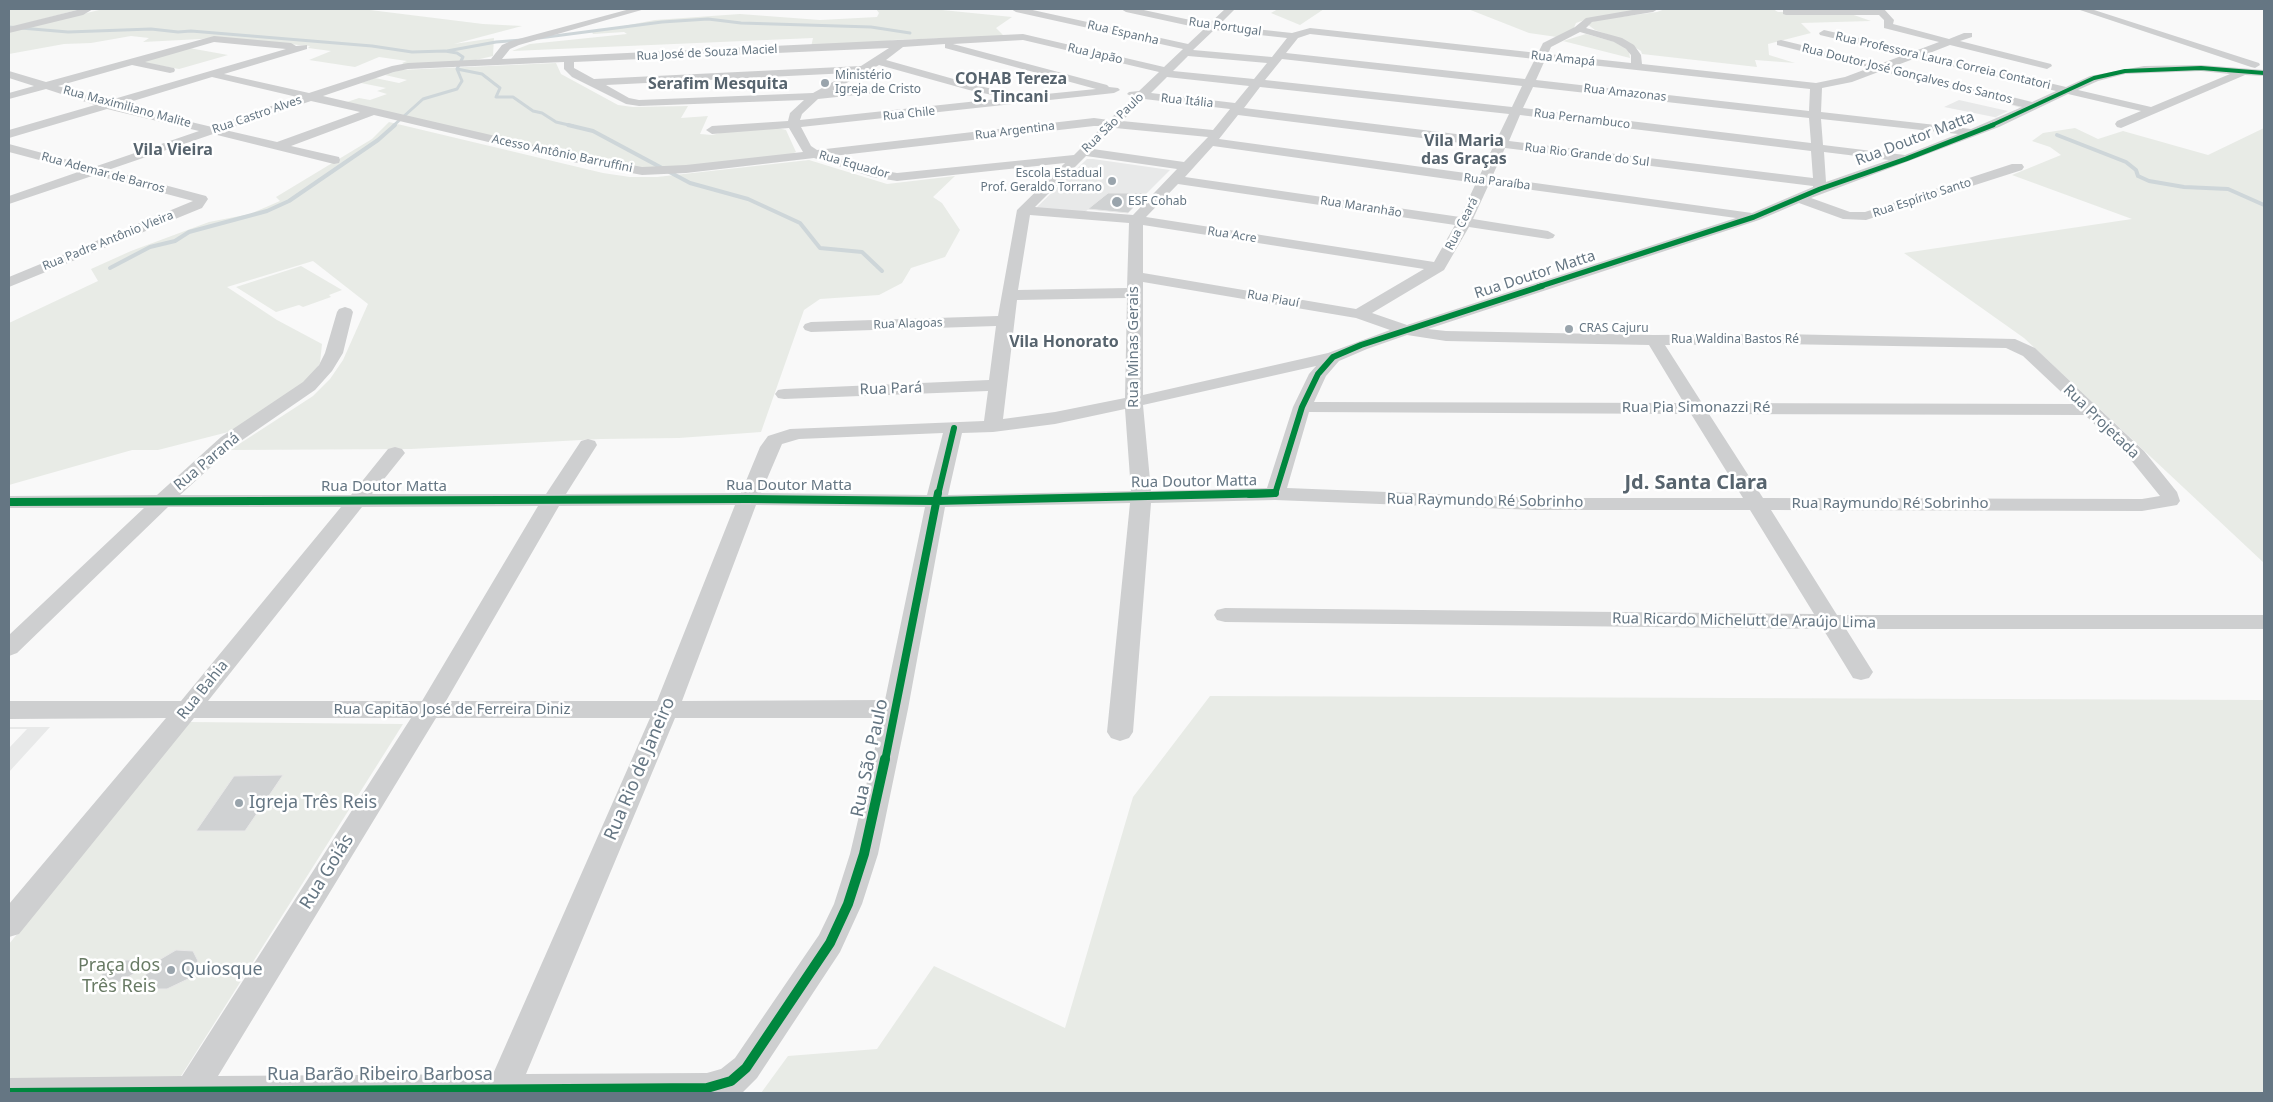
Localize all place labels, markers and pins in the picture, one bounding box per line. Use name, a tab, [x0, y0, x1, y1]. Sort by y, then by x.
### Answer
place label: Ministério Igreja de Cristo	[835, 69, 921, 97]
marker: Ministério Igreja de Cristo	[819, 77, 831, 89]
place label: Escola Estadual Prof. Geraldo Torrano	[981, 167, 1102, 195]
marker: Escola Estadual Prof. Geraldo Torrano	[1106, 175, 1118, 187]
marker: ESF Cohab	[1110, 195, 1124, 209]
place label: ESF Cohab	[1128, 195, 1187, 209]
place label: CRAS Cajuru	[1579, 322, 1649, 336]
marker: CRAS Cajuru	[1563, 323, 1575, 335]
place label: Igreja Três Reis	[249, 792, 377, 814]
marker: Igreja Três Reis	[233, 797, 245, 809]
place label: Quiosque	[181, 959, 263, 981]
marker: Quiosque	[165, 964, 177, 976]

